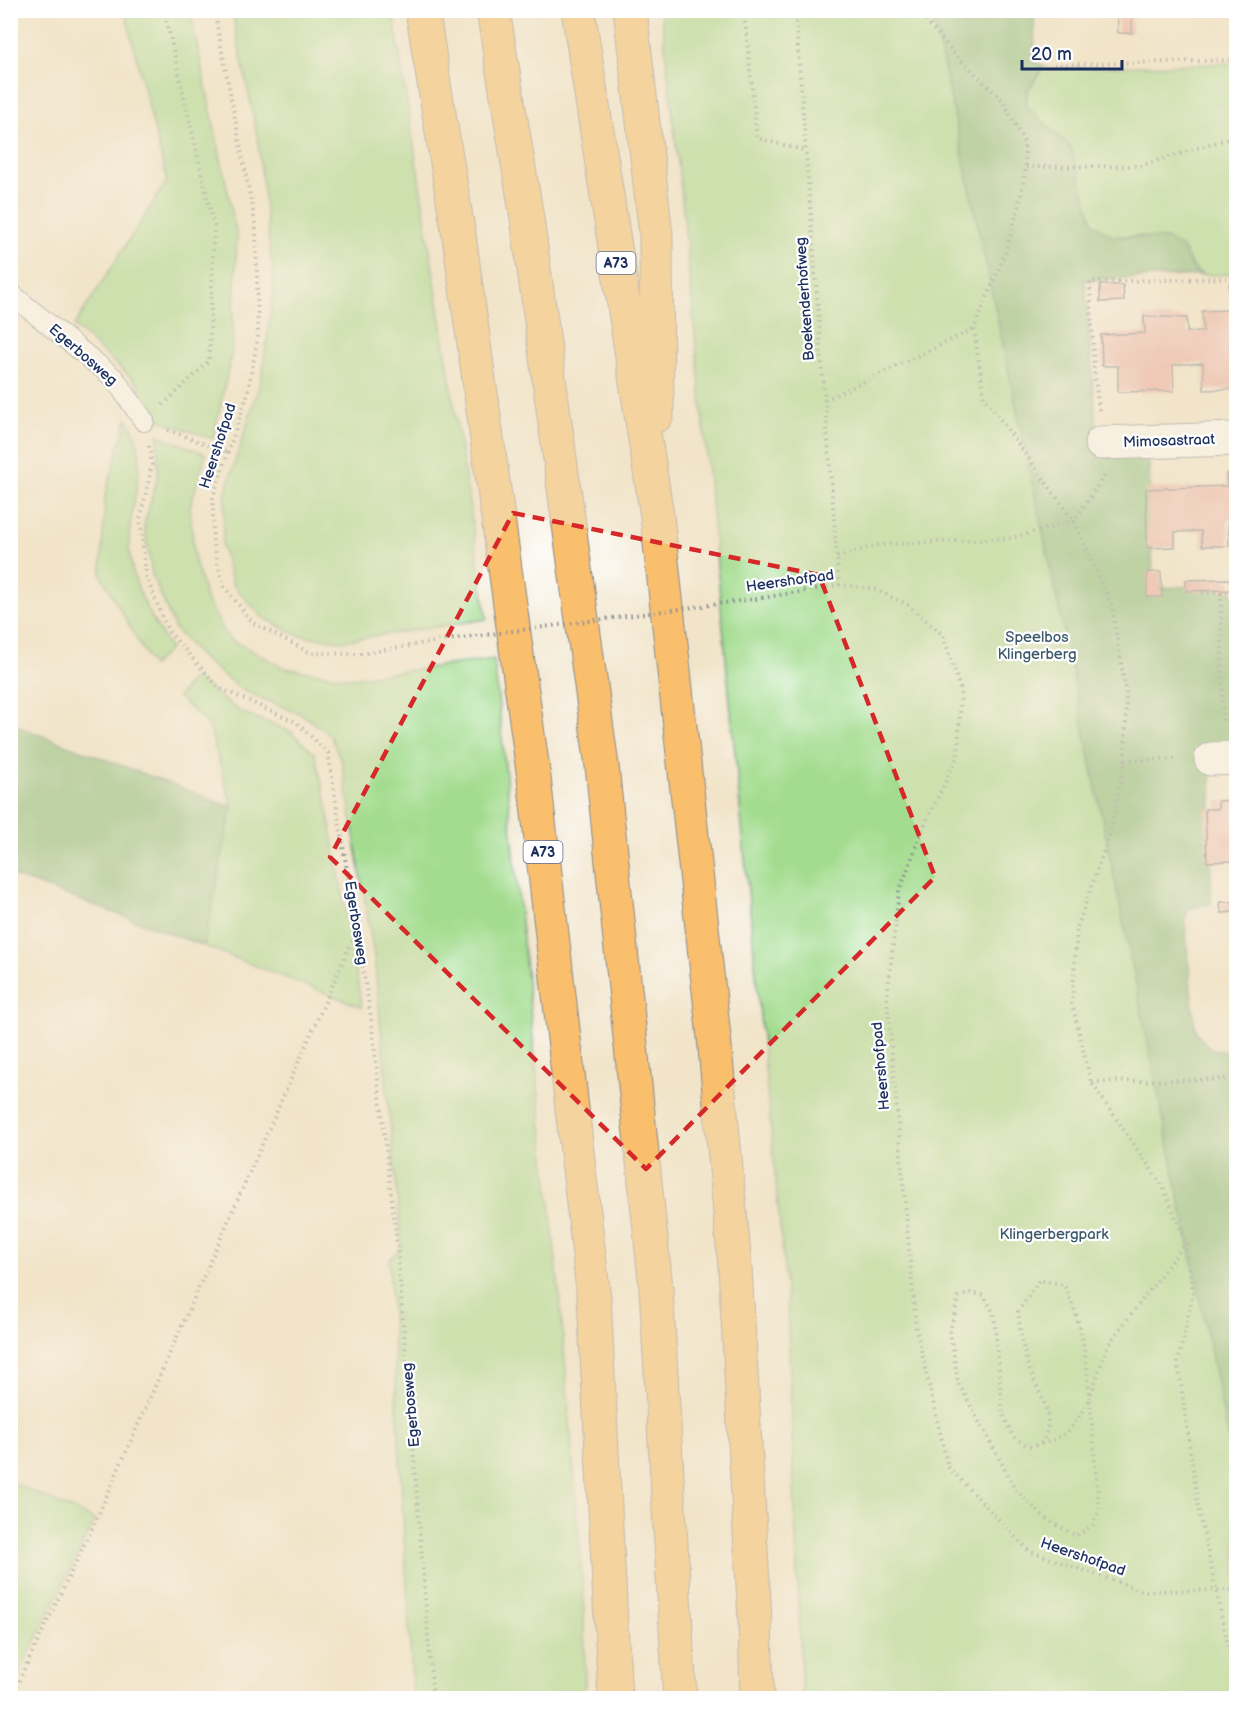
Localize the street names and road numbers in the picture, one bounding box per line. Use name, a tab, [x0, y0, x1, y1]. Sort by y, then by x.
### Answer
street label: Boekenderhofweg	[791, 237, 819, 361]
road number: A73	[596, 252, 636, 274]
street label: Egerbosweg	[45, 320, 121, 390]
street label: Heershofpad	[195, 401, 241, 491]
street label: Mimosastraat	[1123, 430, 1216, 452]
street label: Heershofpad	[745, 565, 835, 597]
road number: A73	[524, 841, 562, 863]
street label: Egerbosweg	[340, 880, 372, 966]
street label: Heershofpad	[868, 1021, 894, 1111]
street label: Egerbosweg	[398, 1362, 424, 1448]
street label: Heershofpad	[1038, 1534, 1128, 1580]

